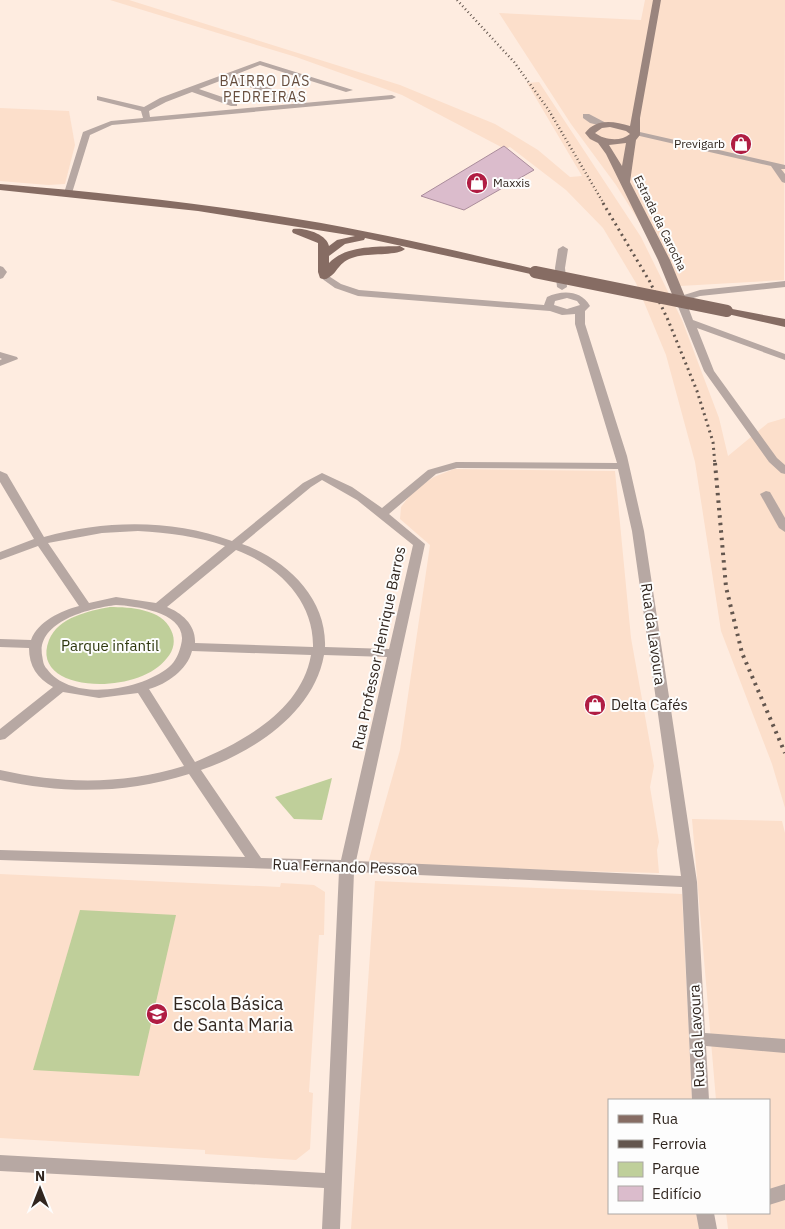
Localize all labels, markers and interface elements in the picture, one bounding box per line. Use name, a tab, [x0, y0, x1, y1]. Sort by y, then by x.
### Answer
district label: BAIRRO DAS PEDREIRAS	[220, 72, 310, 106]
shop icon: Previgarb	[729, 132, 753, 156]
place label: Previgarb	[674, 136, 725, 151]
shop icon: Maxxis	[465, 171, 489, 195]
street label: Estrada da Carocha	[631, 173, 690, 273]
place label: Maxxis	[493, 175, 530, 190]
street label: Rua Professor Henrique Barros	[348, 544, 409, 751]
street label: Rua da Lavoura	[637, 582, 670, 686]
park label: Parque infantil	[61, 636, 159, 655]
shop icon: Delta Cafés	[583, 693, 607, 717]
place label: Delta Cafés	[611, 695, 688, 714]
street label: Rua Fernando Pessoa	[272, 854, 418, 879]
street label: Rua da Lavoura	[684, 984, 709, 1088]
place label: Escola Básica de Santa Maria	[173, 992, 293, 1036]
school or university icon: Escola Básica de Santa Maria	[145, 1002, 169, 1026]
legend	[608, 1099, 770, 1214]
text: Rua	[652, 1109, 678, 1128]
text: Ferrovia	[652, 1134, 707, 1153]
text: Parque	[652, 1159, 700, 1178]
north arrow	[15, 1164, 65, 1214]
text: N	[35, 1167, 45, 1185]
text: Edifício	[652, 1184, 701, 1203]

